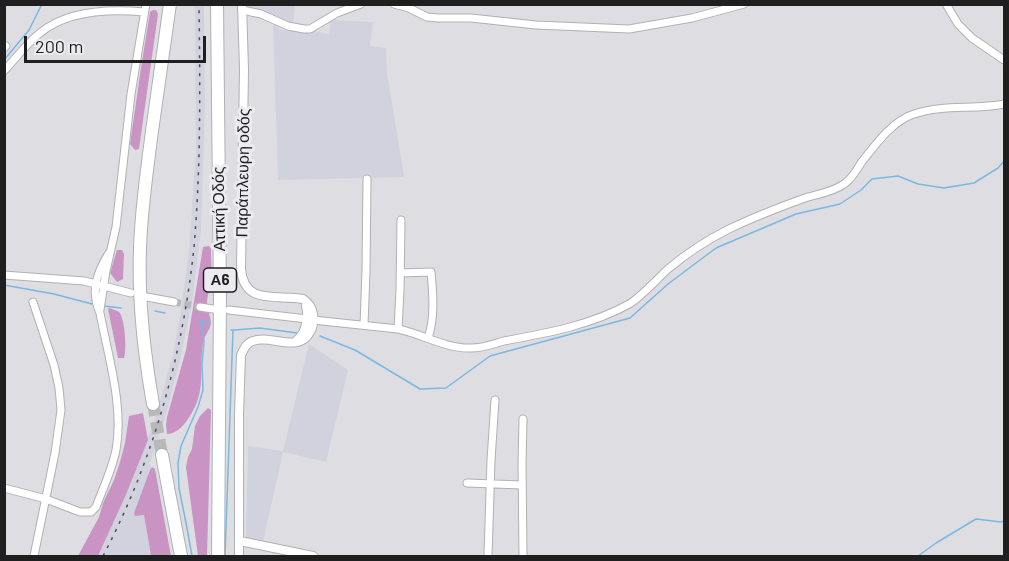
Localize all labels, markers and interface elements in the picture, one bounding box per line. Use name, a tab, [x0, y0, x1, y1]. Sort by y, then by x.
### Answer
scale bar	[27, 24, 208, 62]
text: 200 m	[35, 35, 83, 57]
street label: Παράπλευρη οδός	[232, 108, 254, 238]
street label: Αττική Οδός	[209, 166, 229, 252]
road number: Α6	[204, 268, 236, 292]

